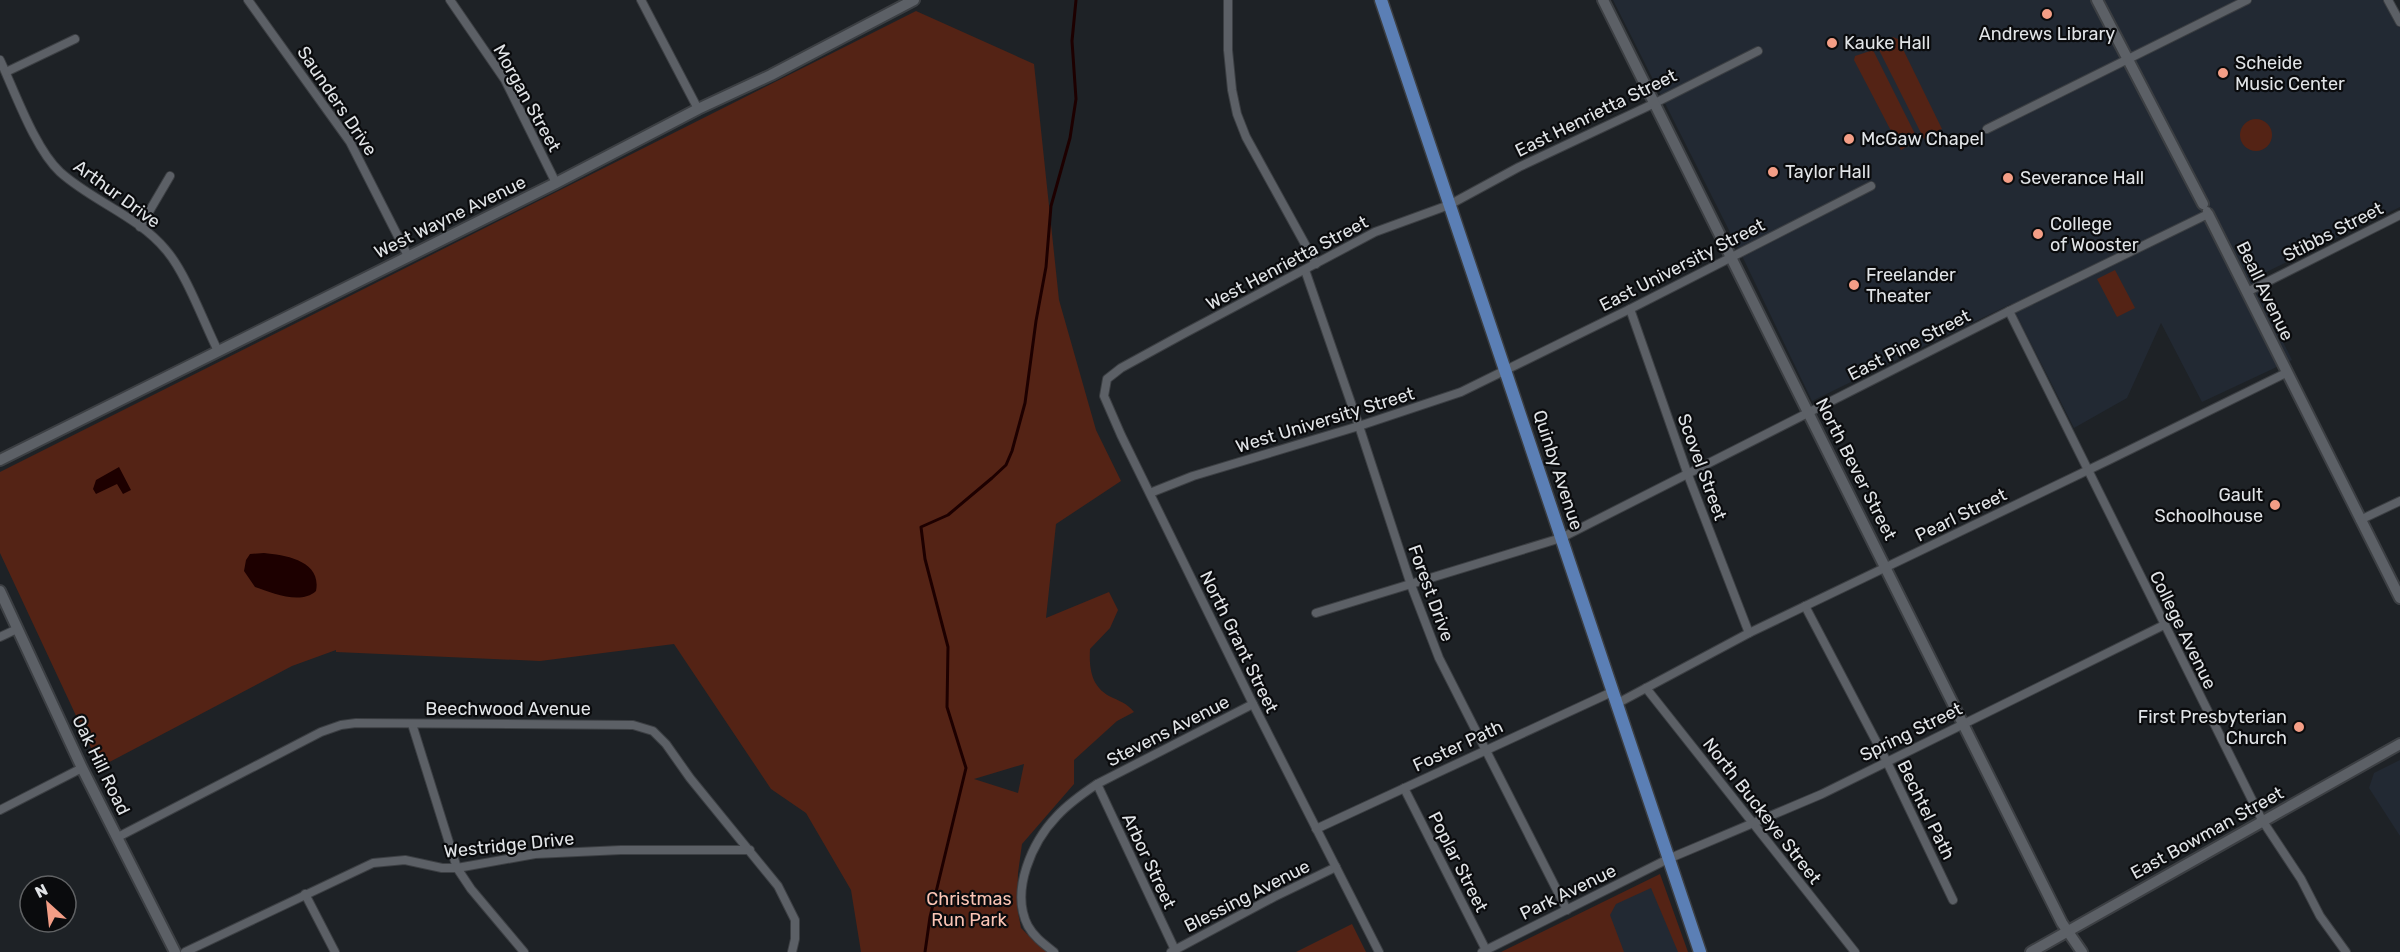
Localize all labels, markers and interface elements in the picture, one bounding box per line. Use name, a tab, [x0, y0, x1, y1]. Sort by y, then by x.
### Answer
marker: Andrews Library	[2040, 7, 2054, 21]
place label: Andrews Library	[1979, 23, 2115, 45]
place label: Kauke Hall	[1844, 32, 1930, 54]
marker: Kauke Hall	[1825, 36, 1839, 50]
street label: Morgan Street	[488, 40, 566, 156]
street label: Saunders Drive	[292, 42, 382, 160]
place label: Scheide Music Center	[2235, 52, 2345, 95]
street label: East Henrietta Street	[1512, 64, 1680, 162]
marker: Scheide Music Center	[2216, 66, 2230, 80]
place label: McGaw Chapel	[1861, 128, 1984, 150]
marker: McGaw Chapel	[1842, 132, 1856, 146]
street label: Arthur Drive	[69, 155, 165, 233]
place label: Taylor Hall	[1785, 161, 1871, 183]
marker: Taylor Hall	[1766, 165, 1780, 179]
place label: Severance Hall	[2020, 167, 2144, 189]
street label: West Wayne Avenue	[371, 171, 529, 263]
marker: Severance Hall	[2001, 171, 2015, 185]
street label: Stibbs Street	[2279, 197, 2387, 267]
street label: West Henrietta Street	[1202, 211, 1372, 315]
place label: College of Wooster	[2050, 213, 2139, 256]
street label: East University Street	[1596, 214, 1768, 316]
marker: College of Wooster	[2031, 227, 2045, 241]
street label: Beall Avenue	[2231, 238, 2299, 344]
place label: Freelander Theater	[1866, 264, 1956, 307]
marker: Freelander Theater	[1847, 278, 1861, 292]
street label: East Pine Street	[1844, 305, 1974, 385]
street label: West University Street	[1233, 382, 1417, 458]
street label: North Bever Street	[1811, 394, 1901, 544]
street label: Quinby Avenue	[1528, 407, 1588, 533]
street label: Scovel Street	[1673, 411, 1731, 523]
street label: Pearl Street	[1912, 483, 2010, 547]
place label: Gault Schoolhouse	[2154, 484, 2263, 527]
marker: Gault Schoolhouse	[2268, 498, 2282, 512]
street label: Forest Drive	[1403, 542, 1459, 644]
street label: North Grant Street	[1195, 567, 1283, 717]
street label: College Avenue	[2145, 567, 2221, 693]
street label: Stevens Avenue	[1103, 691, 1233, 771]
street label: Beechwood Avenue	[425, 698, 591, 720]
street label: Spring Street	[1856, 698, 1966, 766]
place label: First Presbyterian Church	[2138, 706, 2287, 749]
street label: Oak Hill Road	[67, 711, 135, 819]
street label: Foster Path	[1409, 716, 1507, 776]
marker: First Presbyterian Church	[2292, 720, 2306, 734]
street label: North Buckeye Street	[1698, 733, 1826, 889]
street label: Bechtel Path	[1892, 757, 1960, 863]
street label: East Bowman Street	[2127, 782, 2287, 884]
street label: Poplar Street	[1423, 808, 1493, 916]
street label: Arbor Street	[1117, 810, 1181, 912]
street label: Westridge Drive	[443, 827, 575, 863]
street label: Blessing Avenue	[1181, 855, 1313, 937]
street label: Park Avenue	[1516, 859, 1620, 925]
north arrow	[18, 874, 78, 934]
text: N	[32, 880, 51, 902]
park label: Christmas Run Park	[926, 888, 1012, 931]

